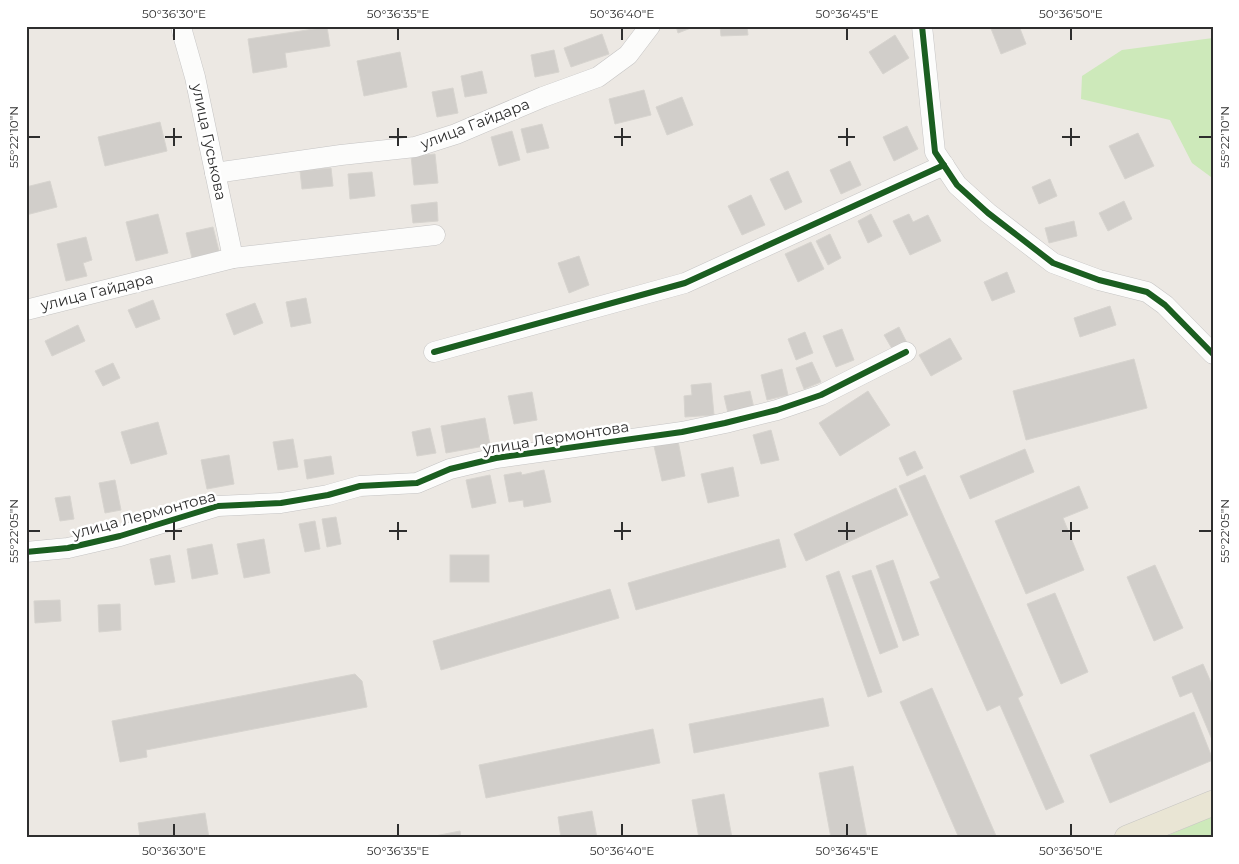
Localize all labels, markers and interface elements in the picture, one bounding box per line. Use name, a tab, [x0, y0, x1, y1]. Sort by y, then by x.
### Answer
text: 50°36'30"E	[142, 6, 206, 21]
text: 50°36'35"E	[367, 6, 429, 21]
text: 50°36'40"E	[590, 6, 654, 21]
text: 50°36'45"E	[815, 6, 879, 21]
text: 50°36'50"E	[1039, 6, 1103, 21]
street label: улица Гуськова	[188, 81, 231, 202]
street label: улица Гайдара	[417, 94, 532, 153]
text: 55°22'10"N	[6, 106, 21, 168]
text: 55°22'10"N	[1217, 106, 1232, 168]
street label: улица Гайдара	[38, 268, 155, 315]
street label: улица Лермонтова	[480, 417, 630, 459]
street label: улица Лермонтова	[69, 486, 218, 543]
text: 55°22'05"N	[6, 499, 21, 563]
text: 55°22'05"N	[1217, 499, 1232, 563]
text: 50°36'30"E	[142, 843, 206, 858]
text: 50°36'35"E	[367, 843, 429, 858]
text: 50°36'40"E	[590, 843, 654, 858]
text: 50°36'45"E	[815, 843, 879, 858]
text: 50°36'50"E	[1039, 843, 1103, 858]

